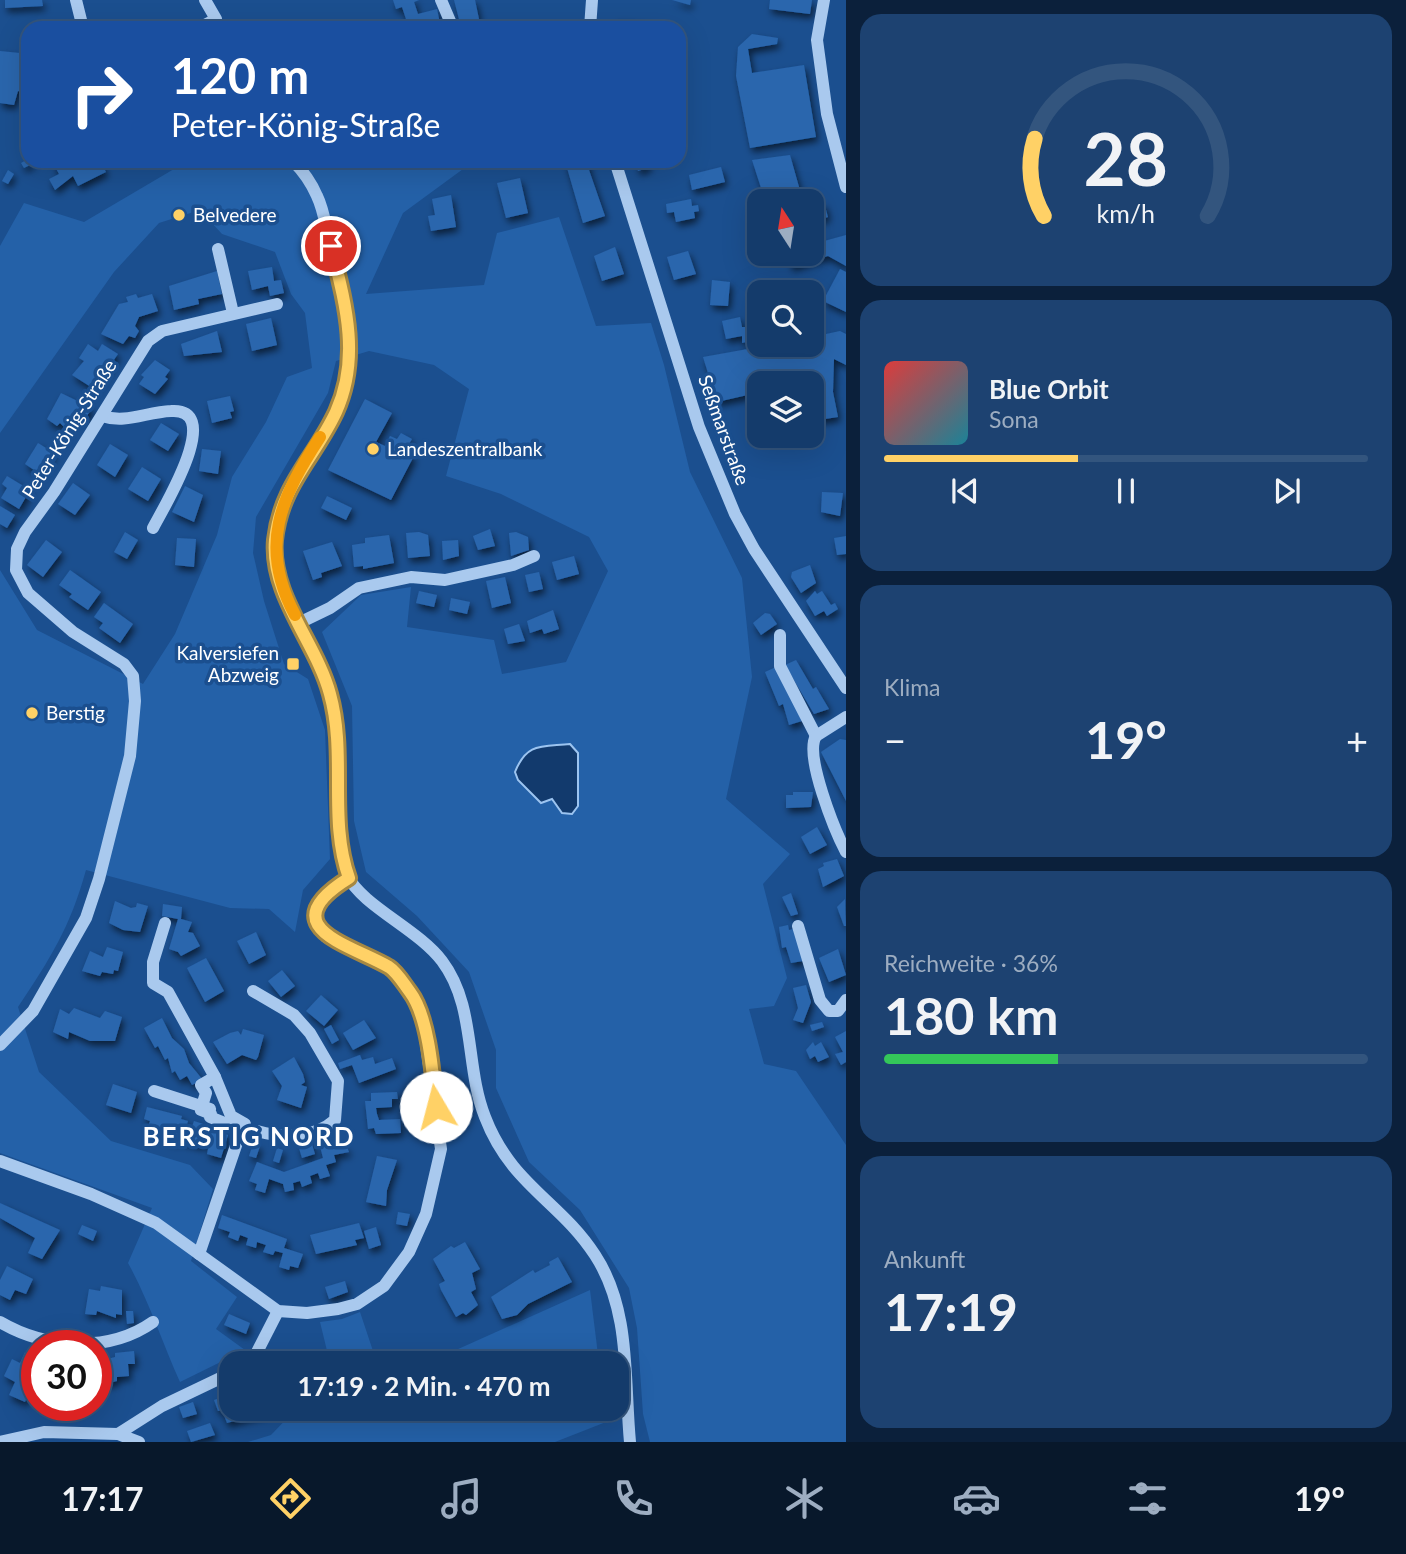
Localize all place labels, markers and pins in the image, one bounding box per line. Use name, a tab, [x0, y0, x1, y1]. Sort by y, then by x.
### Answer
place label: Belvedere	[193, 203, 276, 226]
marker: Belvedere	[171, 207, 187, 223]
pin	[301, 216, 361, 276]
place label: Landeszentralbank	[387, 437, 543, 460]
marker: Landeszentralbank	[365, 441, 381, 457]
place label: Kalversiefen Abzweig	[176, 641, 279, 686]
marker: Kalversiefen Abzweig	[285, 656, 301, 672]
place label: Berstig	[46, 701, 105, 724]
marker: Berstig	[24, 705, 40, 721]

